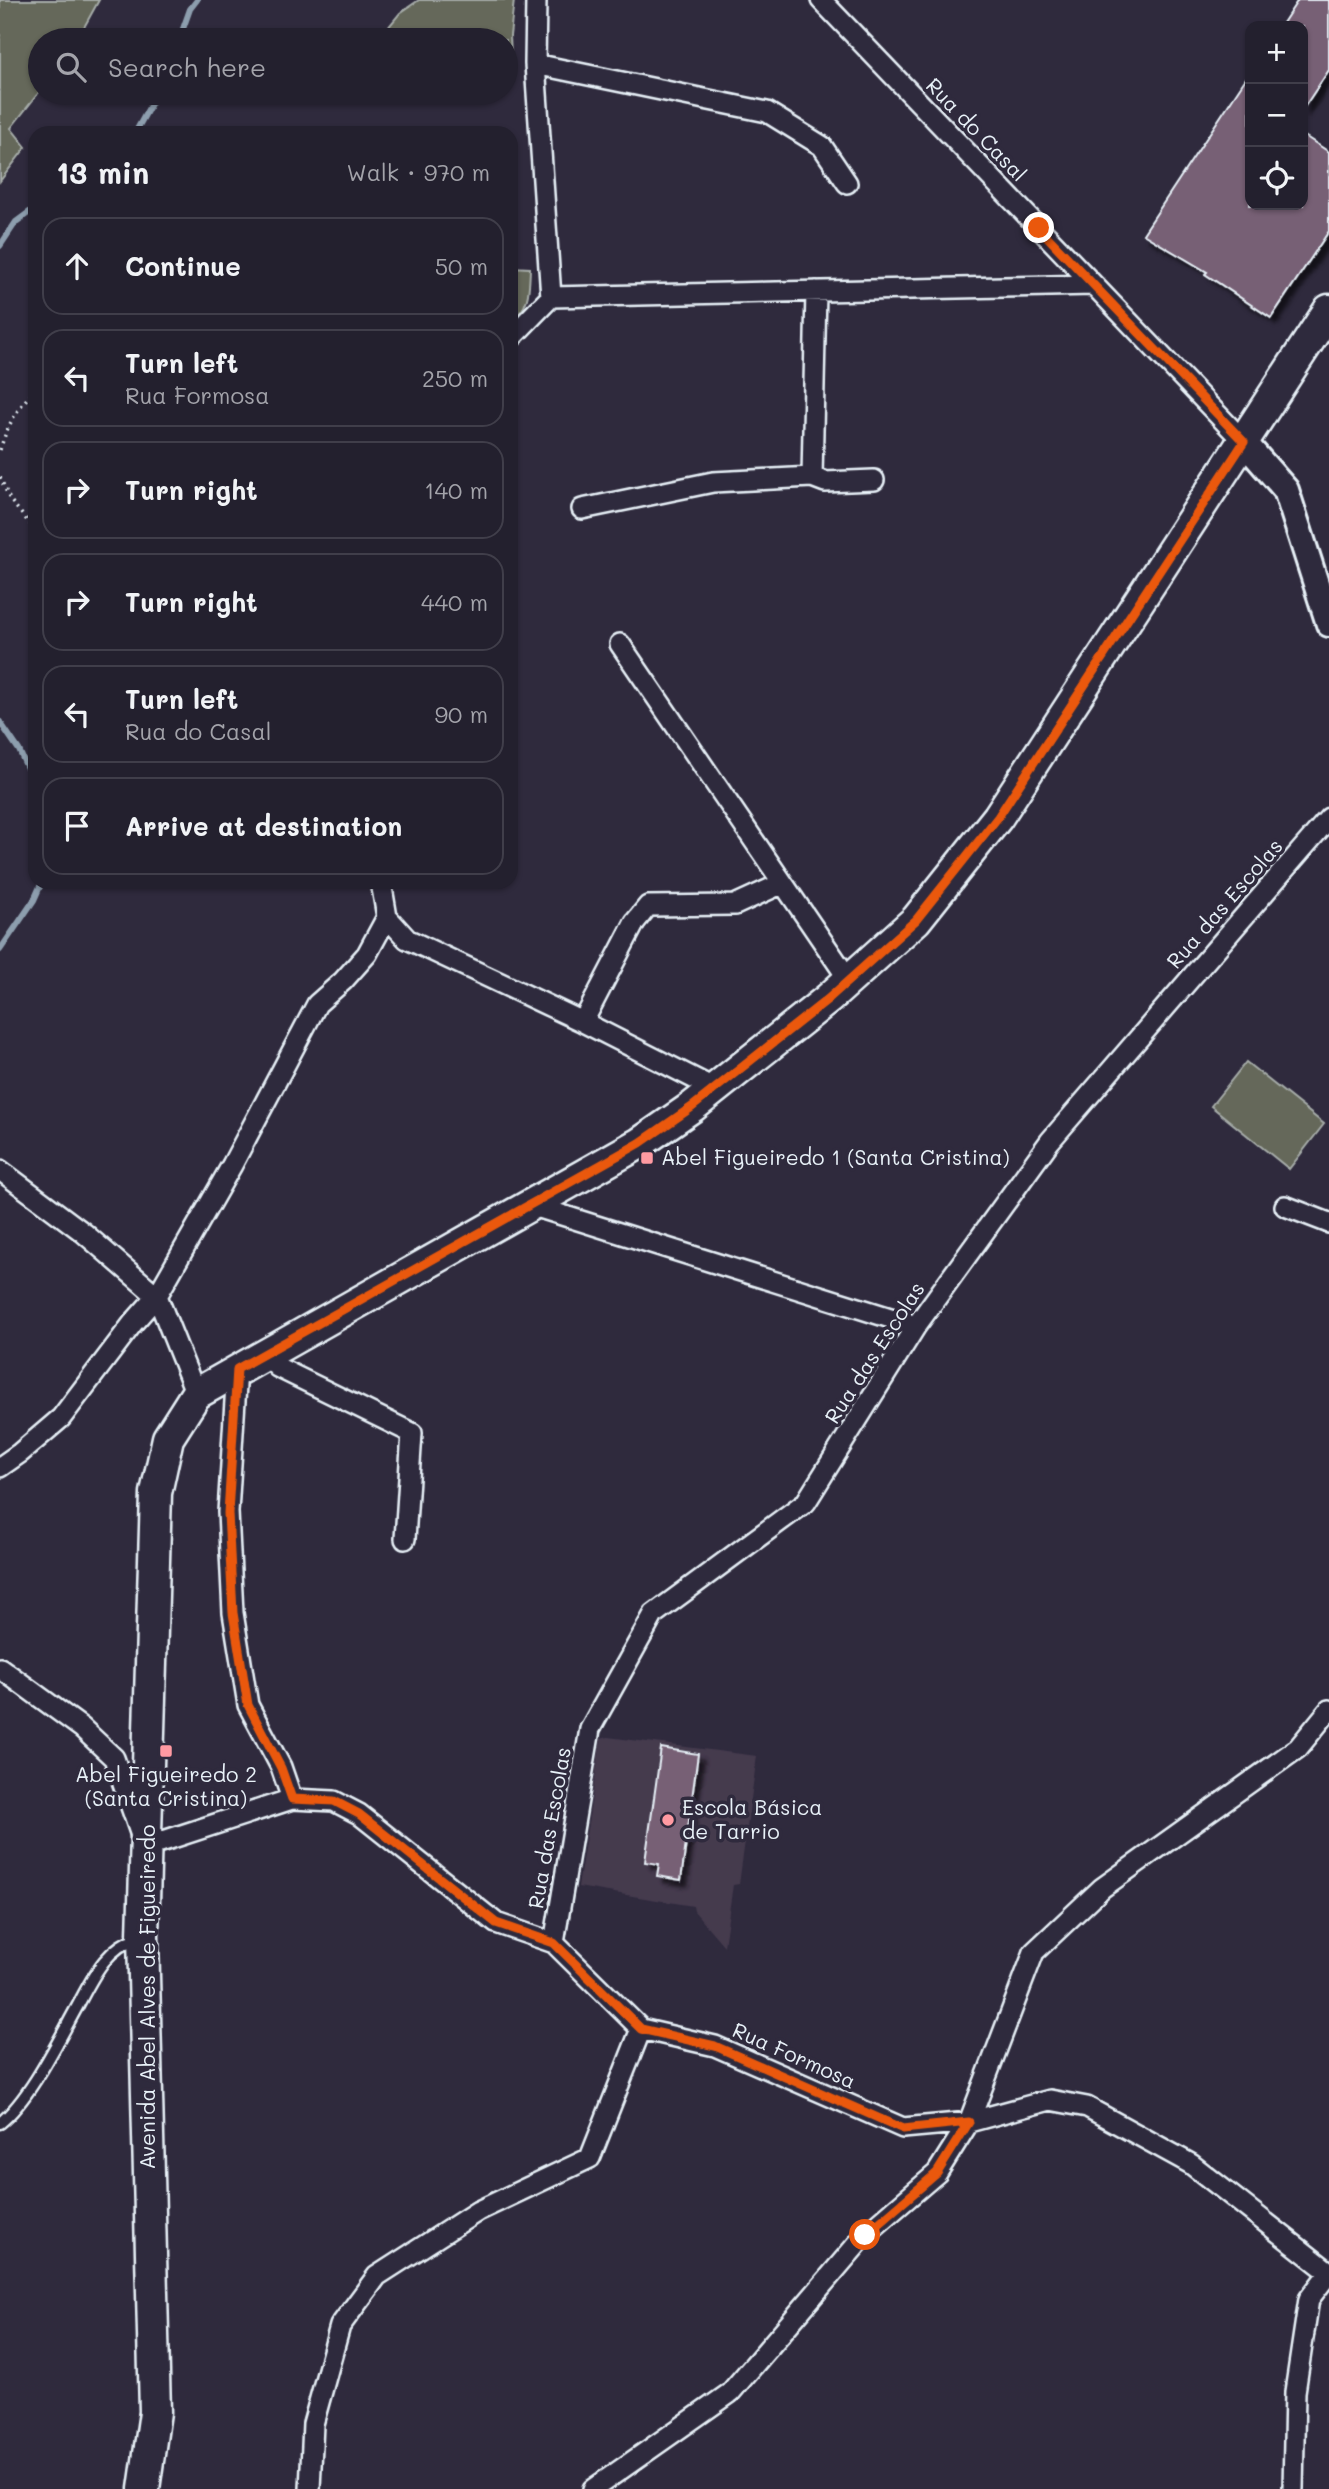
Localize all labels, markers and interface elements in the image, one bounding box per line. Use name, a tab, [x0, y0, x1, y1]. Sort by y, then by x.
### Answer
map controls	[1245, 21, 1308, 210]
button: +	[1245, 21, 1308, 84]
search box	[28, 28, 518, 105]
icon: search	[52, 48, 90, 86]
text: Search here	[108, 50, 266, 84]
street label: Rua do Casal	[921, 71, 1033, 186]
button: −	[1245, 84, 1308, 147]
button: locate	[1245, 147, 1308, 210]
text: 13 min	[56, 152, 149, 192]
text: Walk · 970 m	[346, 157, 490, 187]
route end	[1023, 212, 1054, 243]
icon: ahead	[58, 247, 96, 285]
text: Continue	[125, 249, 241, 283]
text: 50 m	[435, 251, 488, 281]
text: Turn left	[125, 346, 238, 380]
icon: left	[58, 359, 96, 397]
text: 250 m	[422, 363, 488, 393]
text: Rua Formosa	[125, 380, 270, 410]
icon: right	[58, 471, 96, 509]
text: Turn right	[125, 473, 258, 507]
text: 140 m	[424, 475, 488, 505]
icon: right	[58, 583, 96, 621]
text: Turn right	[125, 585, 258, 619]
text: 440 m	[421, 587, 488, 617]
text: Turn left	[125, 682, 238, 716]
icon: left	[58, 695, 96, 733]
text: 90 m	[435, 699, 488, 729]
text: Rua do Casal	[125, 716, 272, 746]
icon: arrive	[58, 807, 96, 845]
text: Arrive at destination	[125, 809, 402, 843]
street label: Rua das Escolas	[1160, 832, 1288, 974]
place label: Abel Figueiredo 1 (Santa Cristina)	[661, 1143, 1010, 1170]
marker: Abel Figueiredo 1 (Santa Cristina)	[639, 1150, 655, 1166]
street label: Rua das Escolas	[818, 1276, 930, 1428]
marker: Abel Figueiredo 2 (Santa Cristina)	[158, 1743, 174, 1759]
street label: Rua das Escolas	[521, 1745, 576, 1911]
place label: Abel Figueiredo 2 (Santa Cristina)	[75, 1760, 257, 1811]
place label: Escola Básica de Tarrio	[682, 1793, 822, 1844]
marker: Escola Básica de Tarrio	[660, 1812, 676, 1828]
street label: Avenida Abel Alves de Figueiredo	[133, 1824, 160, 2170]
street label: Rua Formosa	[729, 2015, 860, 2094]
route start	[849, 2219, 880, 2250]

